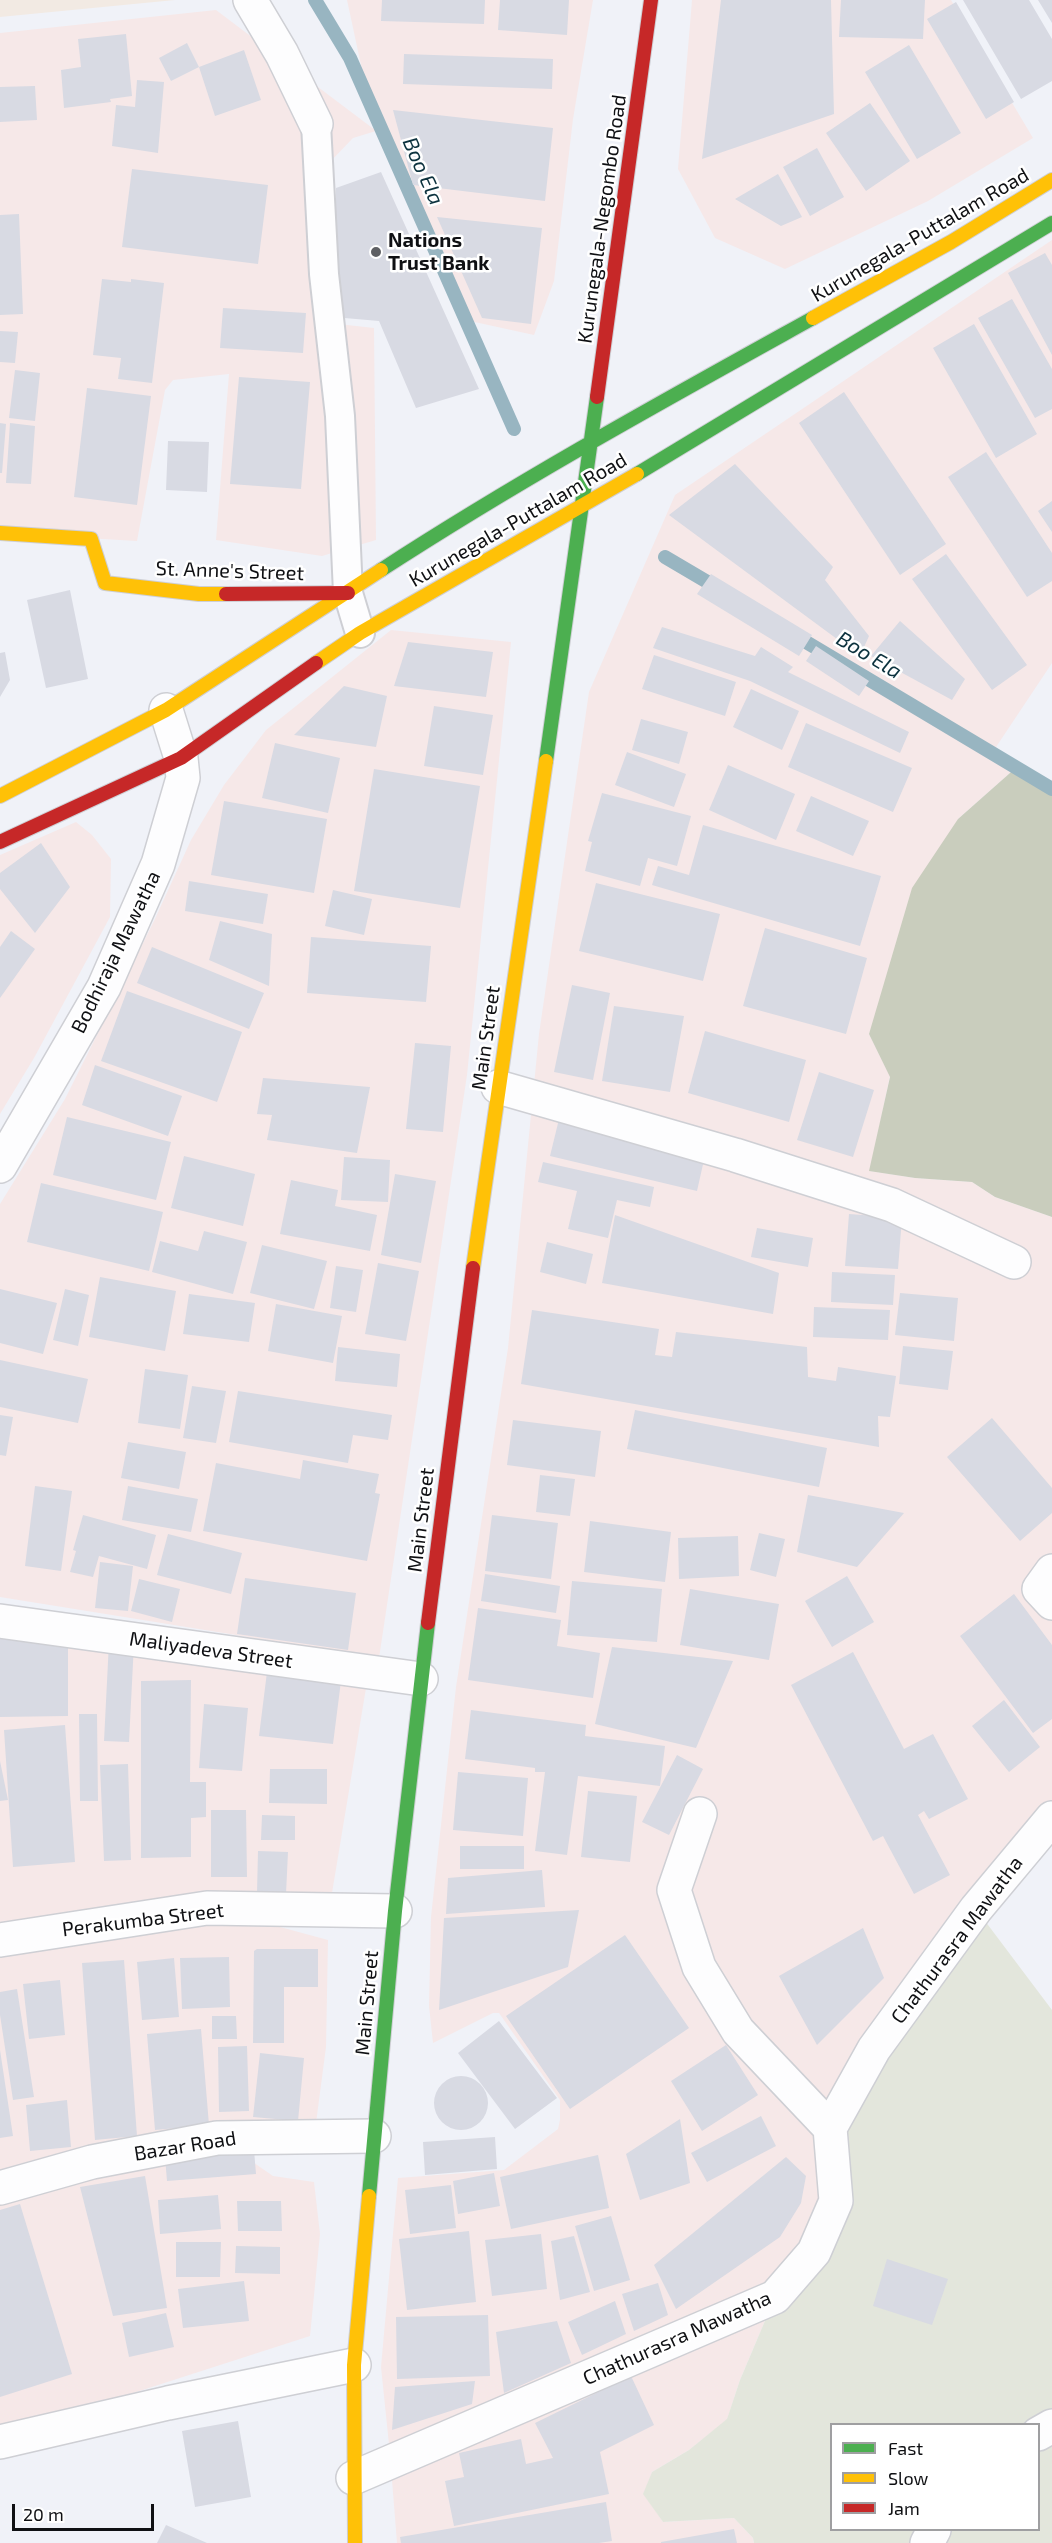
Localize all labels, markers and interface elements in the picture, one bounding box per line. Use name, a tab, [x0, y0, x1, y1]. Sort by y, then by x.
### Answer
street label: Kurunegala-Negombo Road	[573, 93, 631, 345]
water label: Boo Ela	[397, 133, 449, 209]
street label: Kurunegala-Puttalam Road	[807, 163, 1033, 307]
place label: Nations Trust Bank	[388, 228, 489, 275]
marker: Nations Trust Bank	[369, 245, 383, 259]
street label: Kurunegala-Puttalam Road	[405, 448, 631, 592]
street label: St. Anne's Street	[155, 556, 305, 586]
water label: Boo Ela	[832, 626, 906, 684]
street label: Bodhiraja Mawatha	[66, 867, 166, 1037]
street label: Main Street	[467, 984, 505, 1092]
street label: Main Street	[403, 1466, 439, 1574]
street label: Maliyadeva Street	[128, 1627, 294, 1673]
street label: Chathurasra Mawatha	[886, 1852, 1028, 2028]
street label: Perakumba Street	[61, 1898, 225, 1942]
street label: Main Street	[350, 1950, 384, 2056]
street label: Bazar Road	[132, 2126, 238, 2166]
street label: Chathurasra Mawatha	[579, 2286, 775, 2390]
legend	[830, 2423, 1040, 2531]
text: Fast	[888, 2437, 923, 2459]
text: Slow	[888, 2467, 928, 2489]
scale bar	[15, 2492, 158, 2530]
text: Jam	[888, 2497, 920, 2519]
text: 20 m	[23, 2503, 64, 2525]

